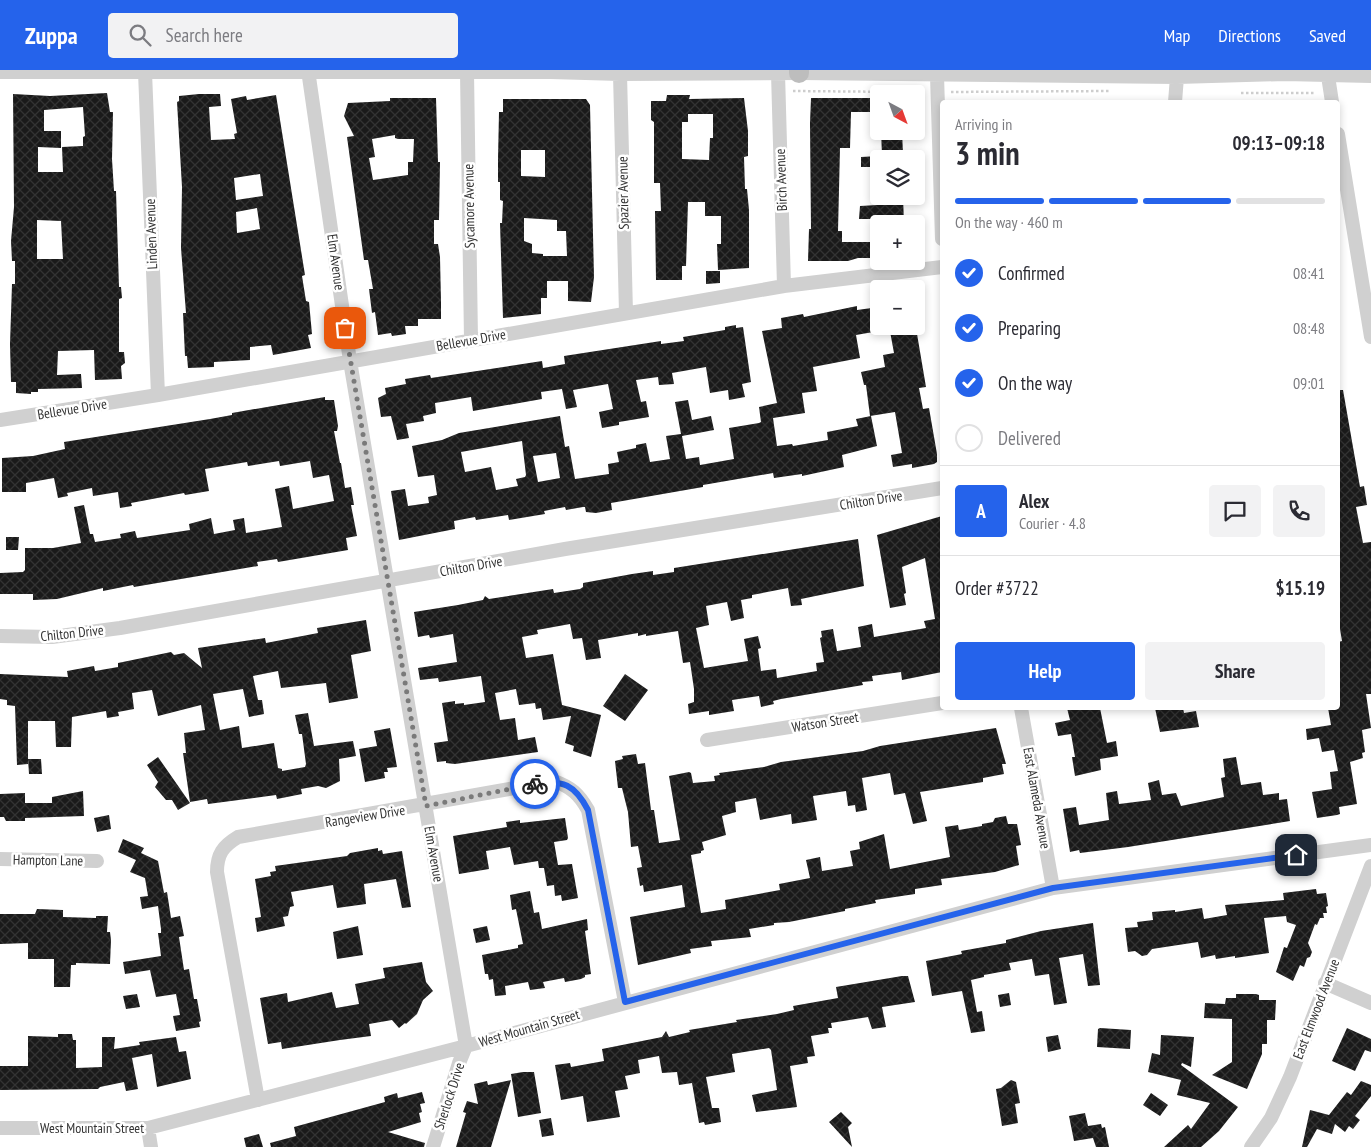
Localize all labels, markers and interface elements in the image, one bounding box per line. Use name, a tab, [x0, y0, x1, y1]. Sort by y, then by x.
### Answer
search box	[108, 13, 458, 58]
text: Zuppa	[25, 20, 78, 51]
icon: search	[126, 21, 154, 49]
text: Search here	[166, 23, 243, 47]
text: Map	[1164, 24, 1190, 47]
text: Directions	[1218, 24, 1281, 47]
text: Saved	[1309, 24, 1346, 47]
north arrow	[870, 85, 925, 140]
map controls	[870, 85, 925, 335]
text: Arriving in	[955, 114, 1012, 134]
text: 09:13–09:18	[1232, 131, 1325, 155]
text: 3 min	[955, 132, 1020, 174]
street label: Birch Avenue	[771, 148, 791, 212]
button: layers	[870, 150, 925, 205]
street label: Spazier Avenue	[613, 156, 633, 230]
street label: Sycamore Avenue	[459, 163, 479, 248]
street label: Linden Avenue	[141, 198, 161, 270]
text: On the way · 460 m	[955, 212, 1063, 232]
button: +	[870, 215, 925, 270]
street label: Elm Avenue	[323, 233, 349, 291]
icon: check	[955, 259, 983, 287]
text: Confirmed	[998, 261, 1065, 285]
text: 08:41	[1293, 263, 1325, 283]
button: −	[870, 280, 925, 335]
pin	[324, 307, 366, 349]
icon: bag	[331, 314, 359, 342]
icon: check	[955, 314, 983, 342]
text: Preparing	[998, 316, 1061, 340]
text: 08:48	[1293, 318, 1325, 338]
street label: Bellevue Drive	[435, 325, 507, 355]
icon: check	[955, 369, 983, 397]
text: On the way	[998, 371, 1072, 395]
text: 09:01	[1293, 373, 1325, 393]
street label: Bellevue Drive	[36, 395, 108, 423]
text: Delivered	[998, 426, 1061, 450]
button: chat	[1209, 485, 1261, 537]
button: phone	[1273, 485, 1325, 537]
street label: Chilton Drive	[838, 486, 904, 514]
text: Alex	[1019, 489, 1049, 513]
text: A	[976, 499, 986, 523]
text: Courier · 4.8	[1019, 513, 1086, 533]
street label: Chilton Drive	[438, 552, 504, 580]
text: Order #3722	[955, 576, 1039, 600]
text: $15.19	[1276, 576, 1325, 600]
street label: Chilton Drive	[40, 621, 105, 645]
button: Help	[955, 642, 1135, 700]
button: Share	[1145, 642, 1325, 700]
street label: Watson Street	[790, 708, 860, 736]
street label: East Alameda Avenue	[1019, 746, 1055, 850]
courier	[510, 759, 560, 809]
icon: bike	[521, 770, 549, 798]
street label: Rangeview Drive	[324, 801, 406, 831]
street label: Elm Avenue	[420, 825, 448, 884]
pin	[1275, 834, 1317, 876]
icon: home	[1282, 841, 1310, 869]
street label: Hampton Lane	[13, 850, 84, 870]
street label: East Elmwood Avenue	[1289, 956, 1343, 1062]
street label: West Mountain Street	[477, 1005, 582, 1051]
street label: Sherlock Drive	[430, 1060, 468, 1132]
street label: West Mountain Street	[40, 1119, 144, 1137]

